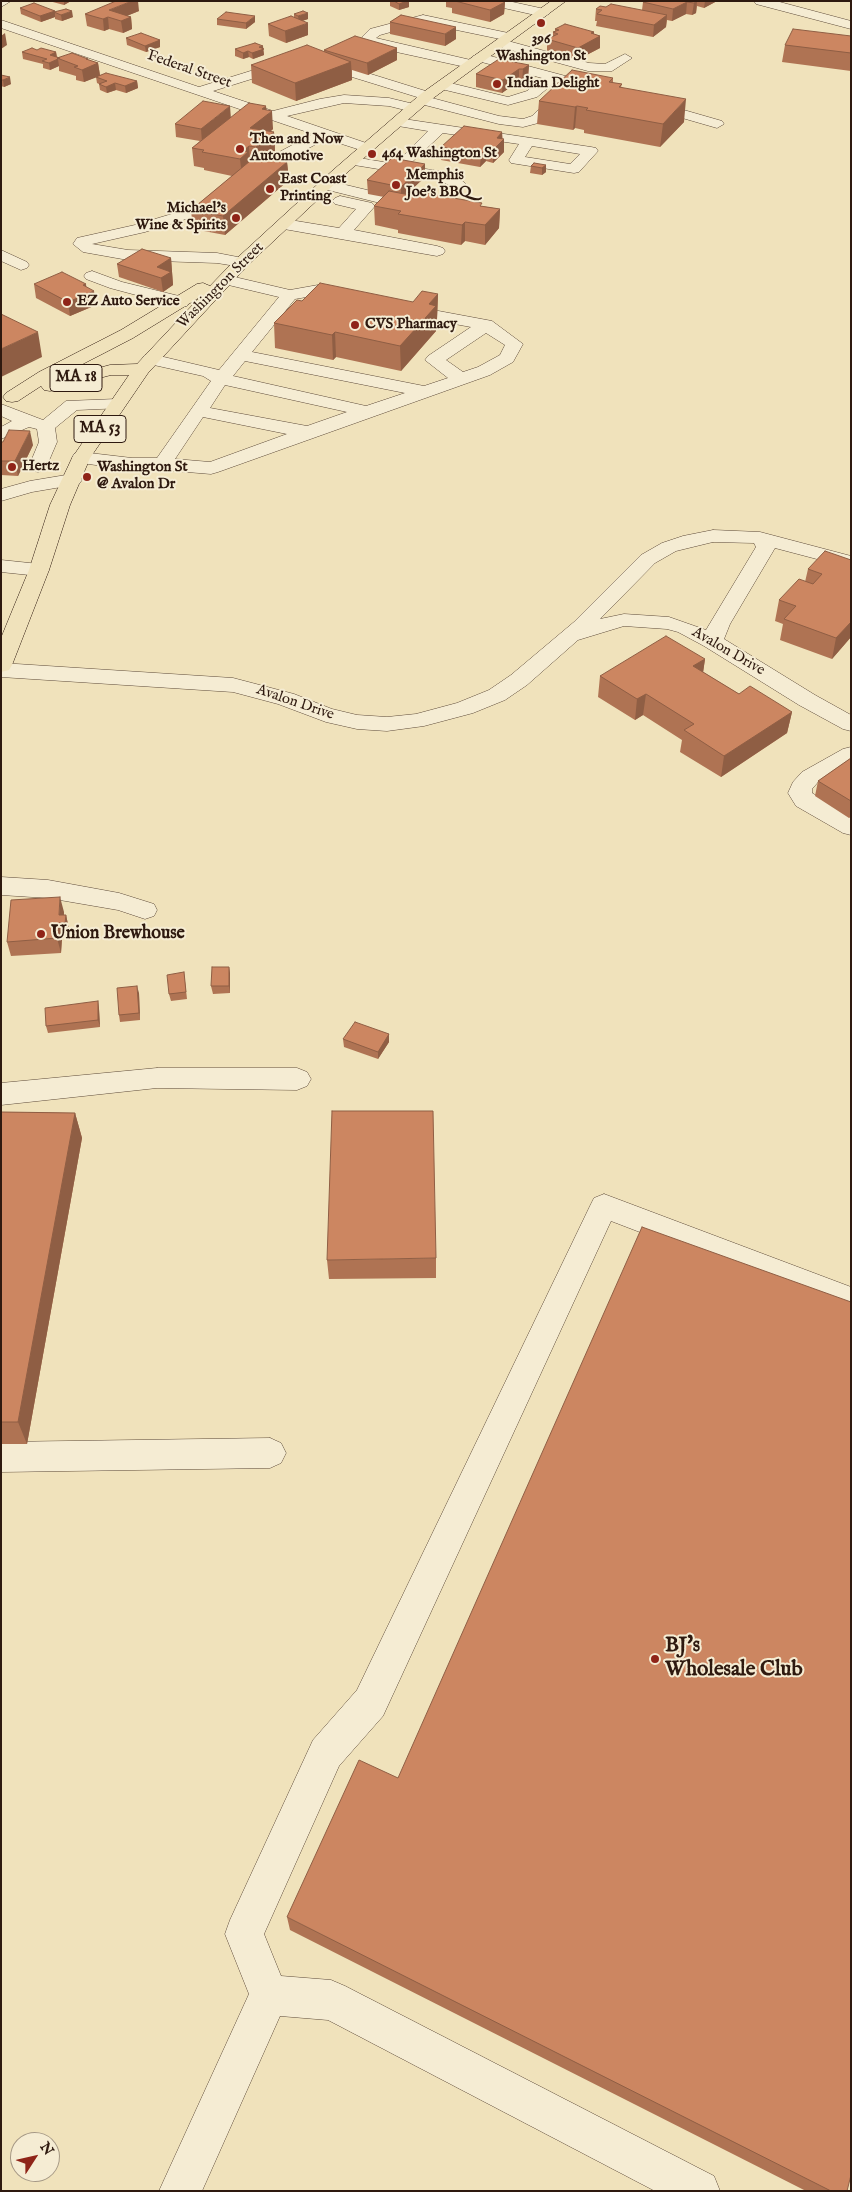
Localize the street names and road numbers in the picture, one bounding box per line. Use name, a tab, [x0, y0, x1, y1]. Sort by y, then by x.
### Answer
street label: Federal Street	[145, 47, 233, 93]
street label: Washington Street	[174, 239, 268, 333]
road number: MA 18	[50, 364, 102, 392]
road number: MA 53	[74, 416, 126, 442]
street label: Avalon Drive	[688, 624, 768, 680]
street label: Avalon Drive	[254, 681, 336, 725]

